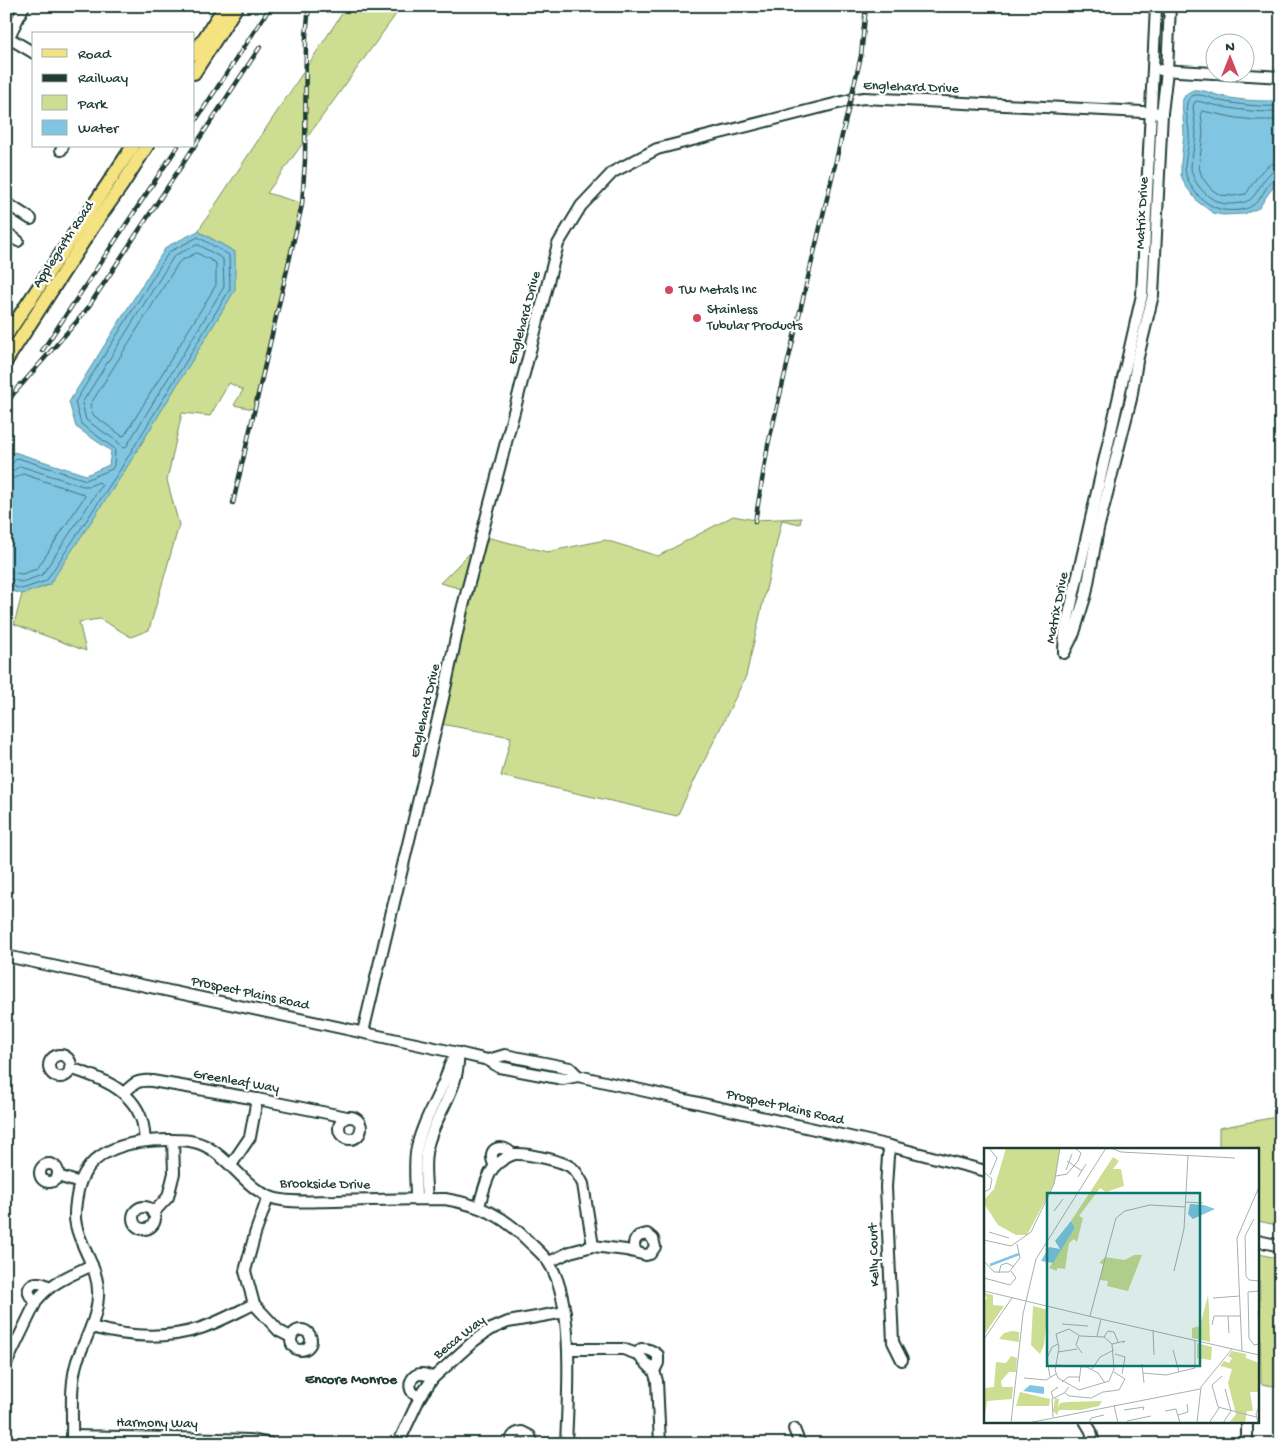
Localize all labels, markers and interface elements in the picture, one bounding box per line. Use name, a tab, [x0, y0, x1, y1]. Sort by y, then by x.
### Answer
legend	[32, 32, 195, 148]
north arrow	[1204, 32, 1254, 82]
text: N	[1225, 39, 1235, 56]
text: Road	[78, 46, 112, 64]
text: Railway	[78, 70, 129, 88]
street label: Englehard Drive	[863, 78, 960, 98]
text: Park	[77, 96, 108, 114]
text: Water	[78, 120, 120, 138]
street label: Matrix Drive	[1133, 176, 1153, 250]
street label: Applegarth Road	[30, 197, 99, 292]
street label: Englehard Drive	[504, 269, 546, 367]
place label: TW Metals Inc	[678, 282, 758, 299]
marker: TW Metals Inc	[663, 284, 675, 296]
place label: Stainless Tubular Products	[706, 302, 803, 335]
marker: Stainless Tubular Products	[691, 312, 703, 324]
street label: Matrix Drive	[1043, 570, 1073, 645]
street label: Englehard Drive	[407, 662, 445, 760]
street label: Prospect Plains Road	[188, 973, 312, 1015]
street label: Greenleaf Way	[192, 1066, 280, 1098]
street label: Prospect Plains Road	[723, 1086, 847, 1130]
inset map	[984, 1148, 1260, 1422]
street label: Brookside Drive	[279, 1176, 371, 1194]
street label: Kelly Court	[865, 1222, 885, 1287]
street label: Becca Way	[430, 1312, 490, 1364]
district label: Encore Monroe	[305, 1371, 398, 1389]
street label: Harmony Way	[116, 1415, 198, 1433]

